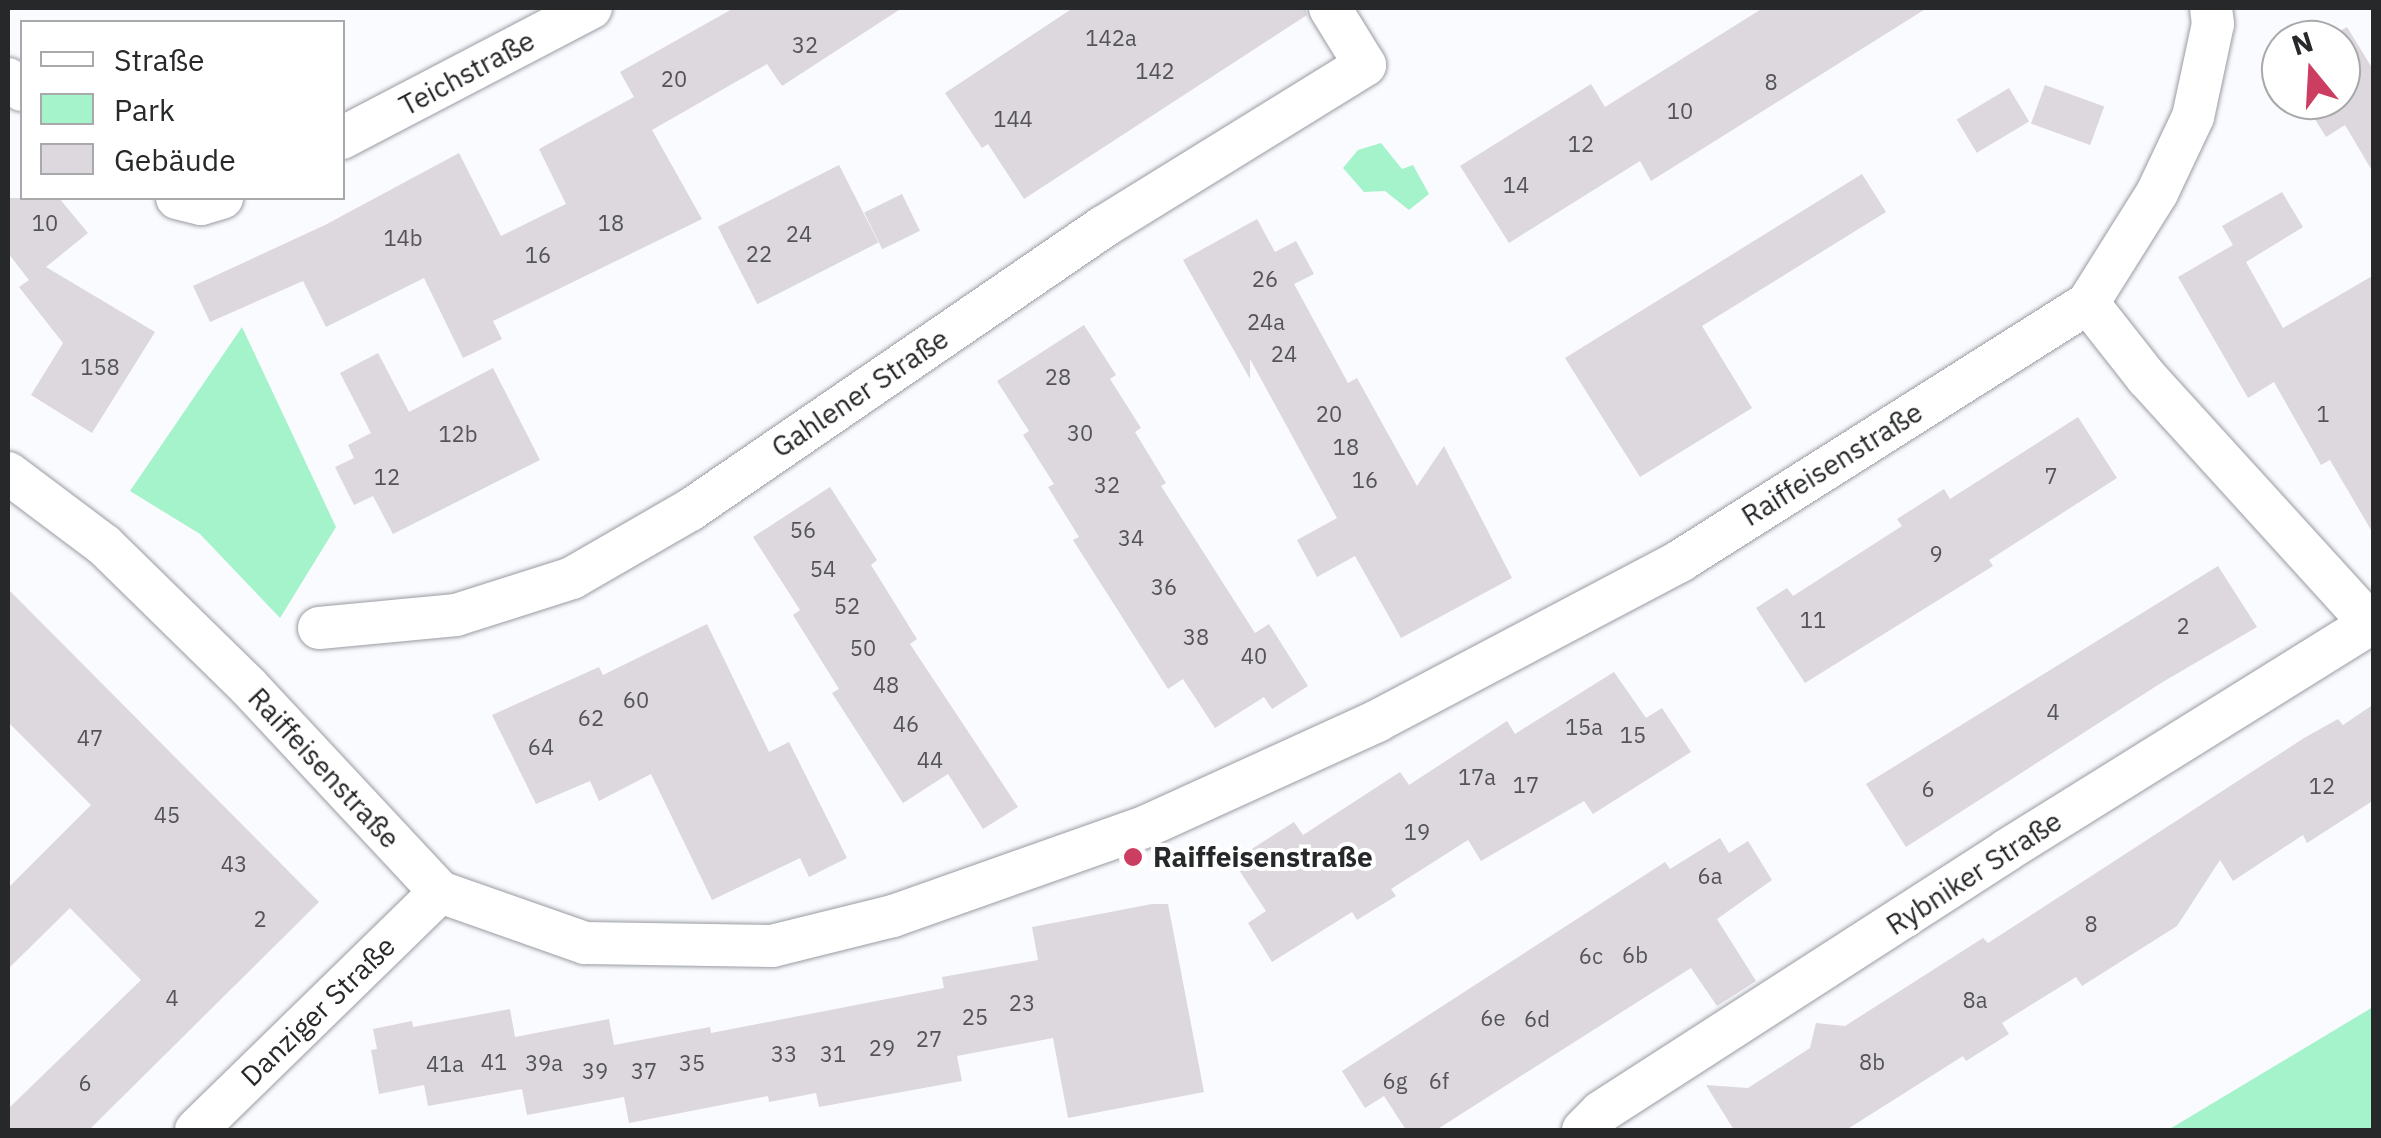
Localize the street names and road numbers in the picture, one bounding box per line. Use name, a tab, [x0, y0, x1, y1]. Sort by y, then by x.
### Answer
street label: Teichstraße	[394, 23, 540, 123]
street label: Gahlener Straße	[765, 321, 955, 465]
street label: Raiffeisenstraße	[1736, 395, 1928, 533]
street label: Raiffeisenstraße	[241, 681, 407, 855]
street label: Rybniker Straße	[1880, 804, 2068, 942]
street label: Danziger Straße	[234, 929, 402, 1093]

